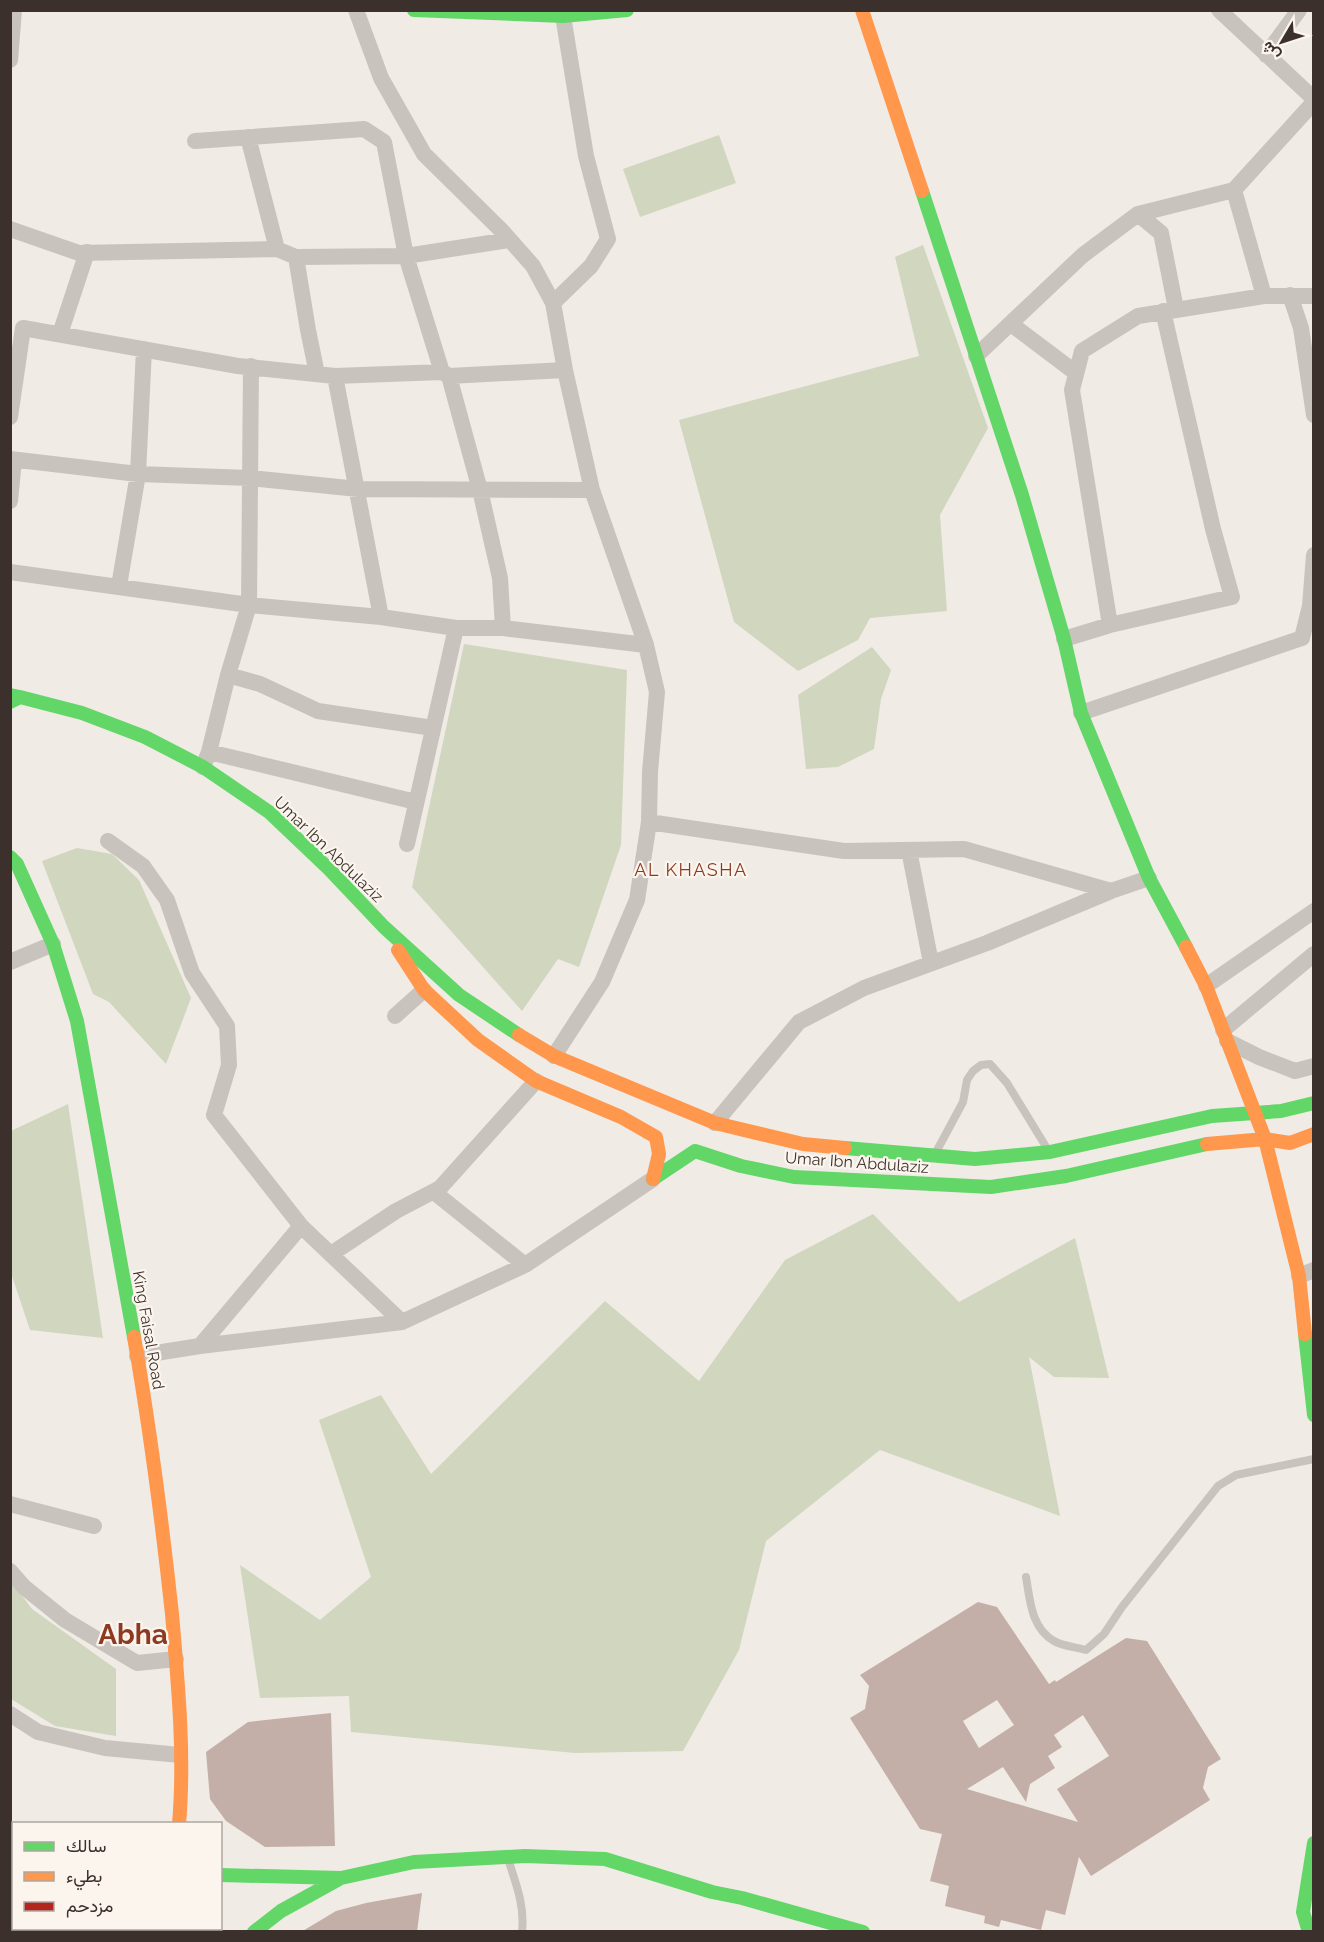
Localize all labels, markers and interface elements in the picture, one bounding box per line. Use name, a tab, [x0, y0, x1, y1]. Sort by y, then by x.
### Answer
north arrow	[1252, 12, 1312, 72]
text: ش	[1257, 38, 1284, 65]
street label: Umar Ibn Abdulaziz	[270, 793, 387, 906]
district label: AL KHASHA	[634, 859, 748, 880]
street label: Umar Ibn Abdulaziz	[785, 1148, 930, 1177]
street label: King Faisal Road	[129, 1269, 168, 1391]
district label: Abha	[98, 1618, 168, 1651]
legend	[12, 1822, 222, 1930]
text: سالك	[66, 1835, 106, 1856]
text: بطيء	[66, 1865, 102, 1891]
text: مزدحم	[66, 1895, 113, 1918]

